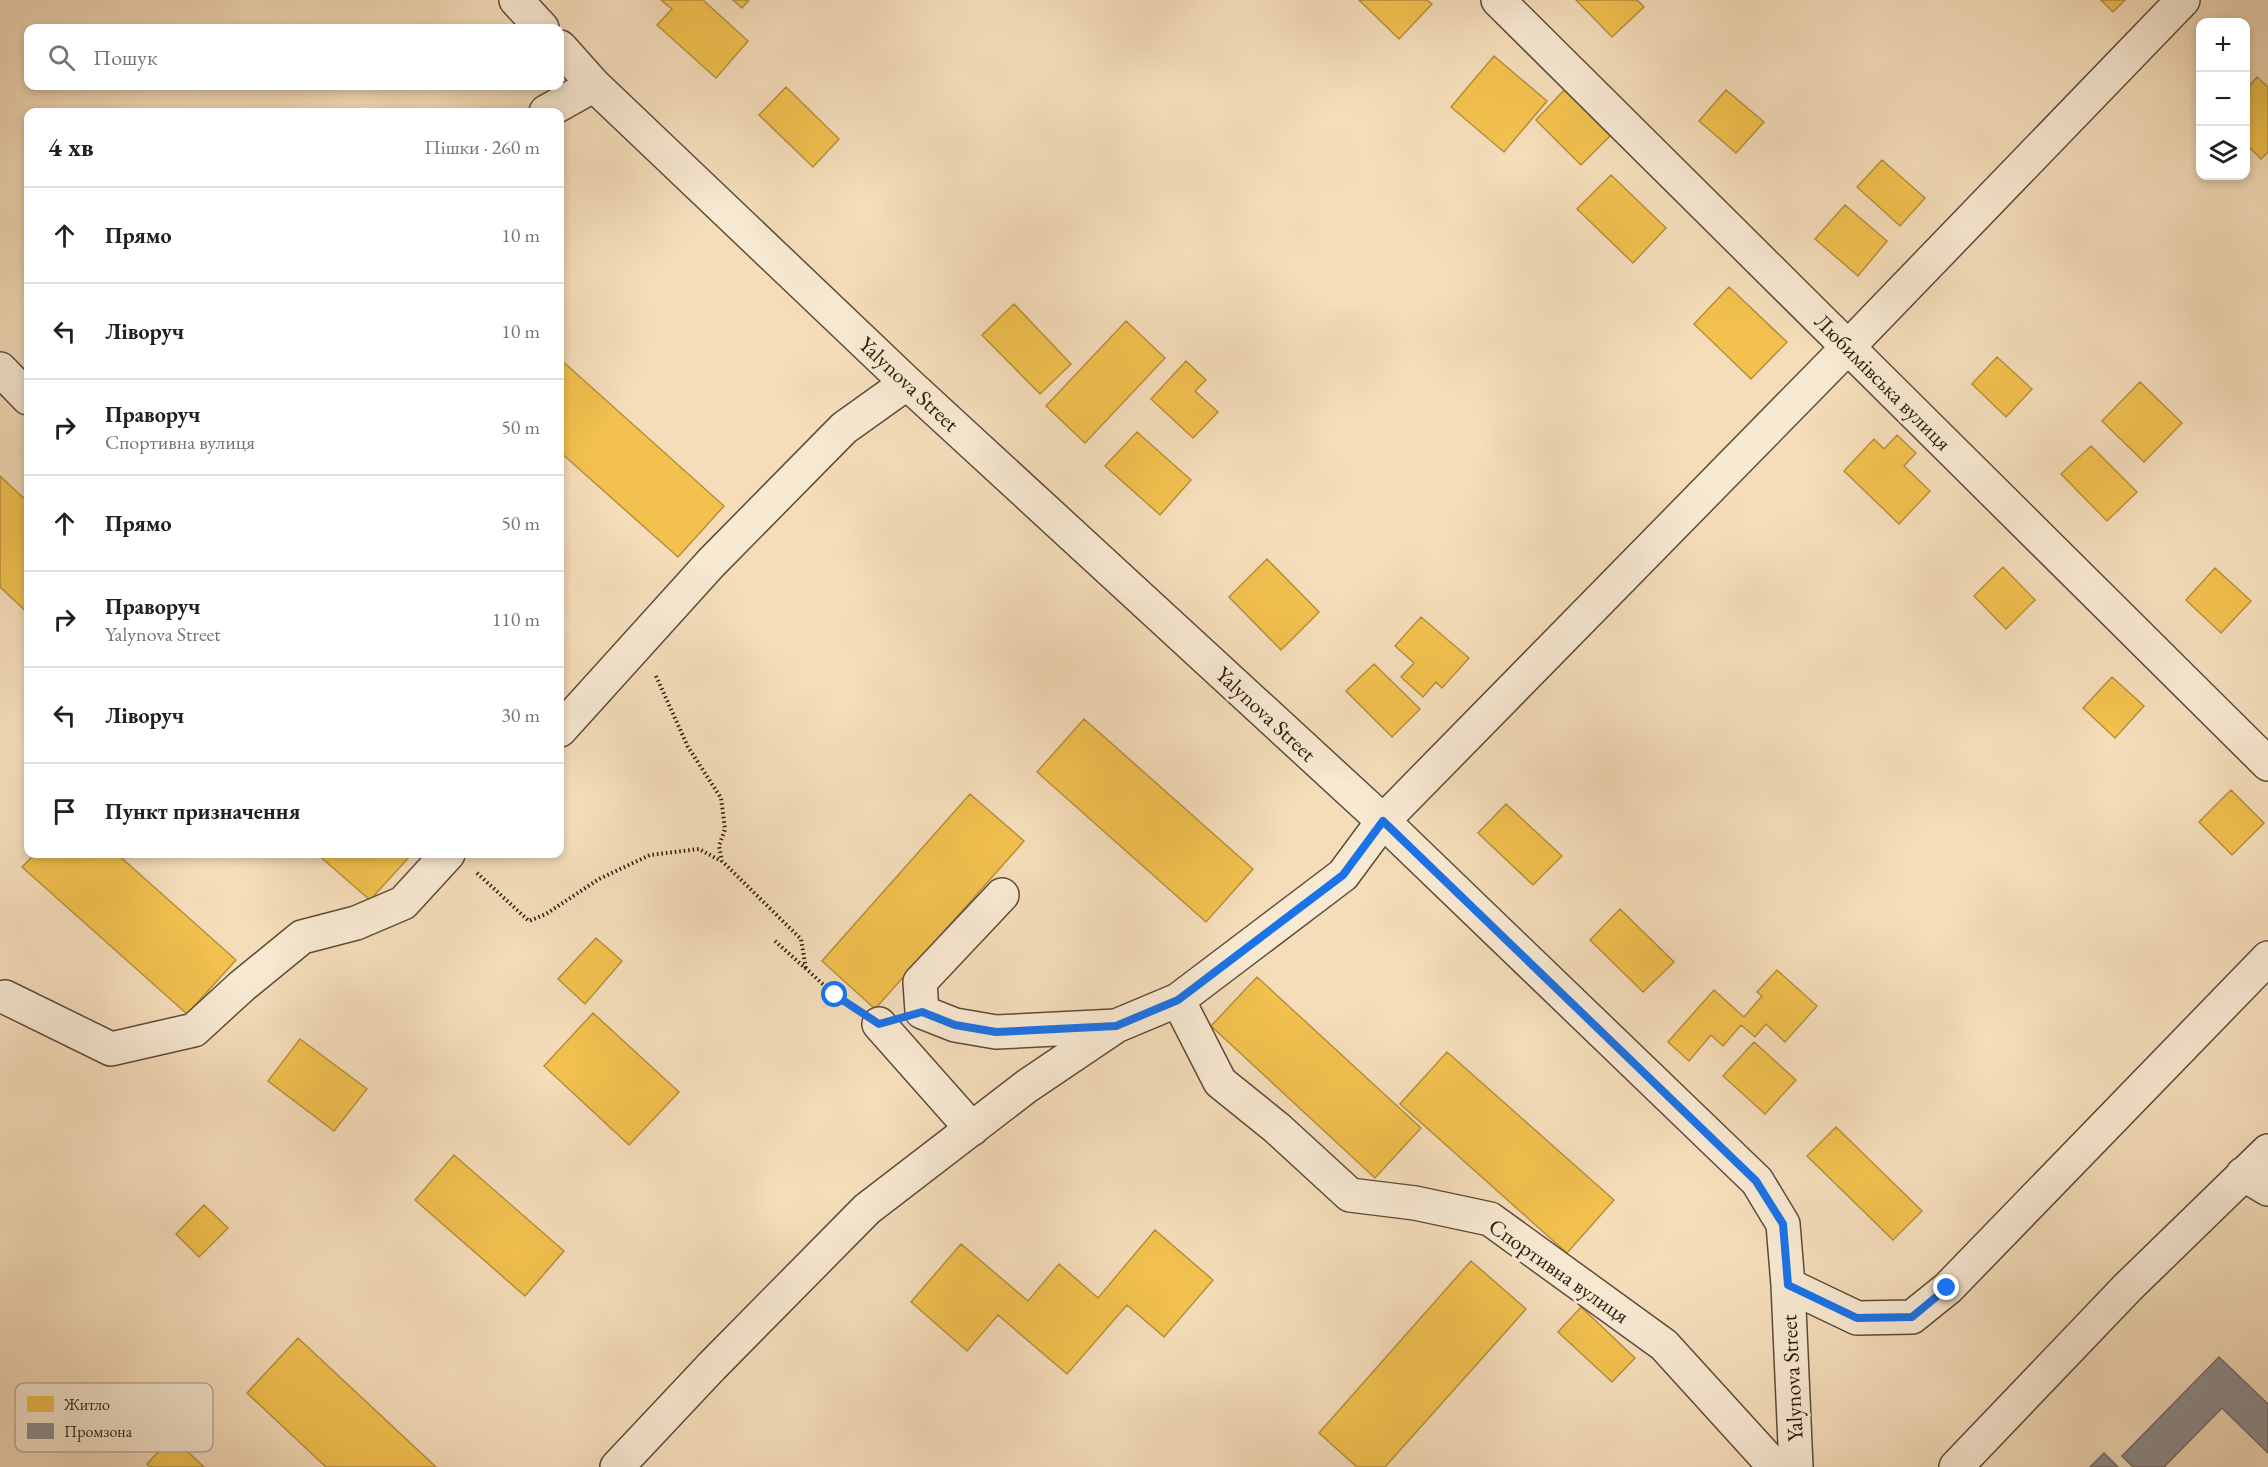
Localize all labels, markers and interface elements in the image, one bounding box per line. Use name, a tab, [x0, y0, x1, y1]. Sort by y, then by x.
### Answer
map controls	[2196, 18, 2250, 180]
button: +	[2196, 18, 2250, 72]
search box	[24, 24, 564, 90]
icon: search	[45, 41, 78, 74]
text: Пошук	[93, 43, 157, 72]
button: −	[2196, 72, 2250, 126]
button: layers	[2196, 126, 2250, 180]
text: 4 хв	[48, 130, 94, 164]
text: Пішки · 260 m	[424, 134, 540, 160]
icon: ahead	[48, 219, 81, 252]
text: Прямо	[105, 221, 172, 250]
text: 10 m	[501, 222, 540, 248]
street label: Любимівська вулиця	[1808, 307, 1958, 457]
icon: left	[48, 315, 81, 348]
text: Ліворуч	[105, 317, 184, 346]
text: 10 m	[501, 318, 540, 344]
street label: Yalynova Street	[853, 330, 965, 438]
text: Праворуч	[105, 400, 201, 429]
icon: right	[48, 411, 81, 444]
text: 50 m	[501, 414, 540, 440]
text: Спортивна вулиця	[105, 429, 255, 455]
icon: ahead	[48, 507, 81, 540]
text: Прямо	[105, 509, 172, 538]
text: 50 m	[501, 510, 540, 536]
text: Праворуч	[105, 592, 201, 621]
icon: right	[48, 603, 81, 636]
text: 110 m	[492, 606, 540, 632]
text: Yalynova Street	[105, 621, 221, 647]
street label: Yalynova Street	[1210, 660, 1322, 768]
icon: left	[48, 699, 81, 732]
text: Ліворуч	[105, 701, 184, 730]
text: 30 m	[501, 702, 540, 728]
icon: arrive	[48, 795, 81, 828]
text: Пункт призначення	[105, 797, 300, 826]
route start	[821, 981, 847, 1007]
street label: Спортивна вулиця	[1483, 1212, 1635, 1330]
route end	[1933, 1274, 1959, 1300]
street label: Yalynova Street	[1774, 1314, 1810, 1442]
legend	[15, 1383, 213, 1452]
text: Житло	[63, 1394, 110, 1415]
text: Промзона	[64, 1421, 133, 1442]

